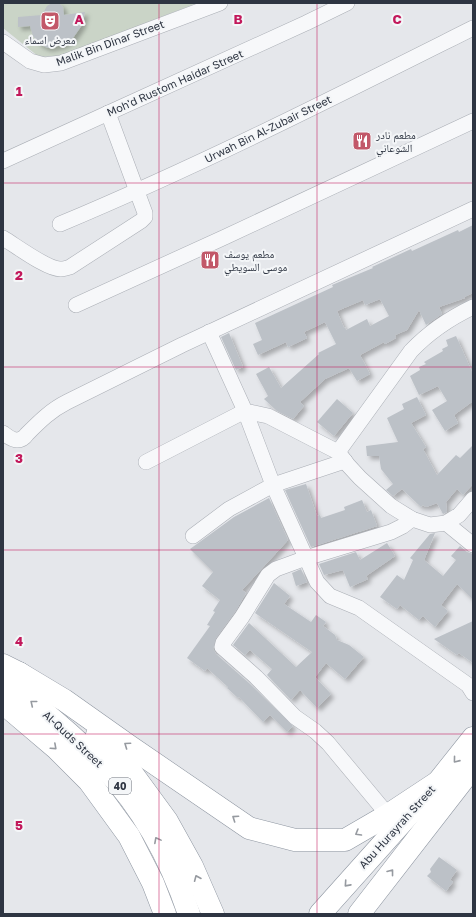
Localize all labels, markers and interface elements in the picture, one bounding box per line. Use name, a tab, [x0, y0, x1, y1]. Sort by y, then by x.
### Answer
theatre icon: معرض اسماء	[39, 10, 61, 32]
text: A	[74, 11, 84, 27]
text: B	[233, 11, 243, 27]
text: C	[392, 11, 402, 27]
street label: Malik Bin Dinar Street	[54, 17, 166, 68]
place label: معرض اسماء	[25, 33, 75, 47]
street label: Moh'd Rustom Haidar Street	[105, 47, 245, 119]
text: 1	[16, 83, 23, 99]
street label: Urwah Bin Al-Zubair Street	[202, 92, 333, 165]
place label: مطعم نادر الشوعاني	[375, 128, 416, 157]
restaurant icon: مطعم نادر الشوعاني	[351, 130, 373, 152]
place label: مطعم يوسف موسى السويطي	[224, 247, 287, 276]
restaurant icon: مطعم يوسف موسى السويطي	[199, 249, 221, 271]
text: 2	[15, 267, 23, 283]
text: 3	[15, 450, 23, 466]
text: 4	[15, 633, 23, 649]
one-way arrow	[30, 701, 37, 708]
street label: Al-Quds Street	[41, 708, 106, 770]
one-way arrow	[49, 742, 57, 750]
one-way arrow	[125, 743, 132, 750]
one-way arrow	[453, 756, 460, 763]
road number: 40	[109, 778, 131, 794]
street label: Abu Hurayrah Street	[356, 782, 437, 871]
one-way arrow	[232, 816, 239, 823]
text: 5	[15, 817, 23, 833]
one-way arrow	[355, 828, 362, 835]
one-way arrow	[154, 837, 162, 844]
one-way arrow	[386, 869, 394, 876]
one-way arrow	[194, 875, 202, 882]
one-way arrow	[344, 879, 351, 886]

